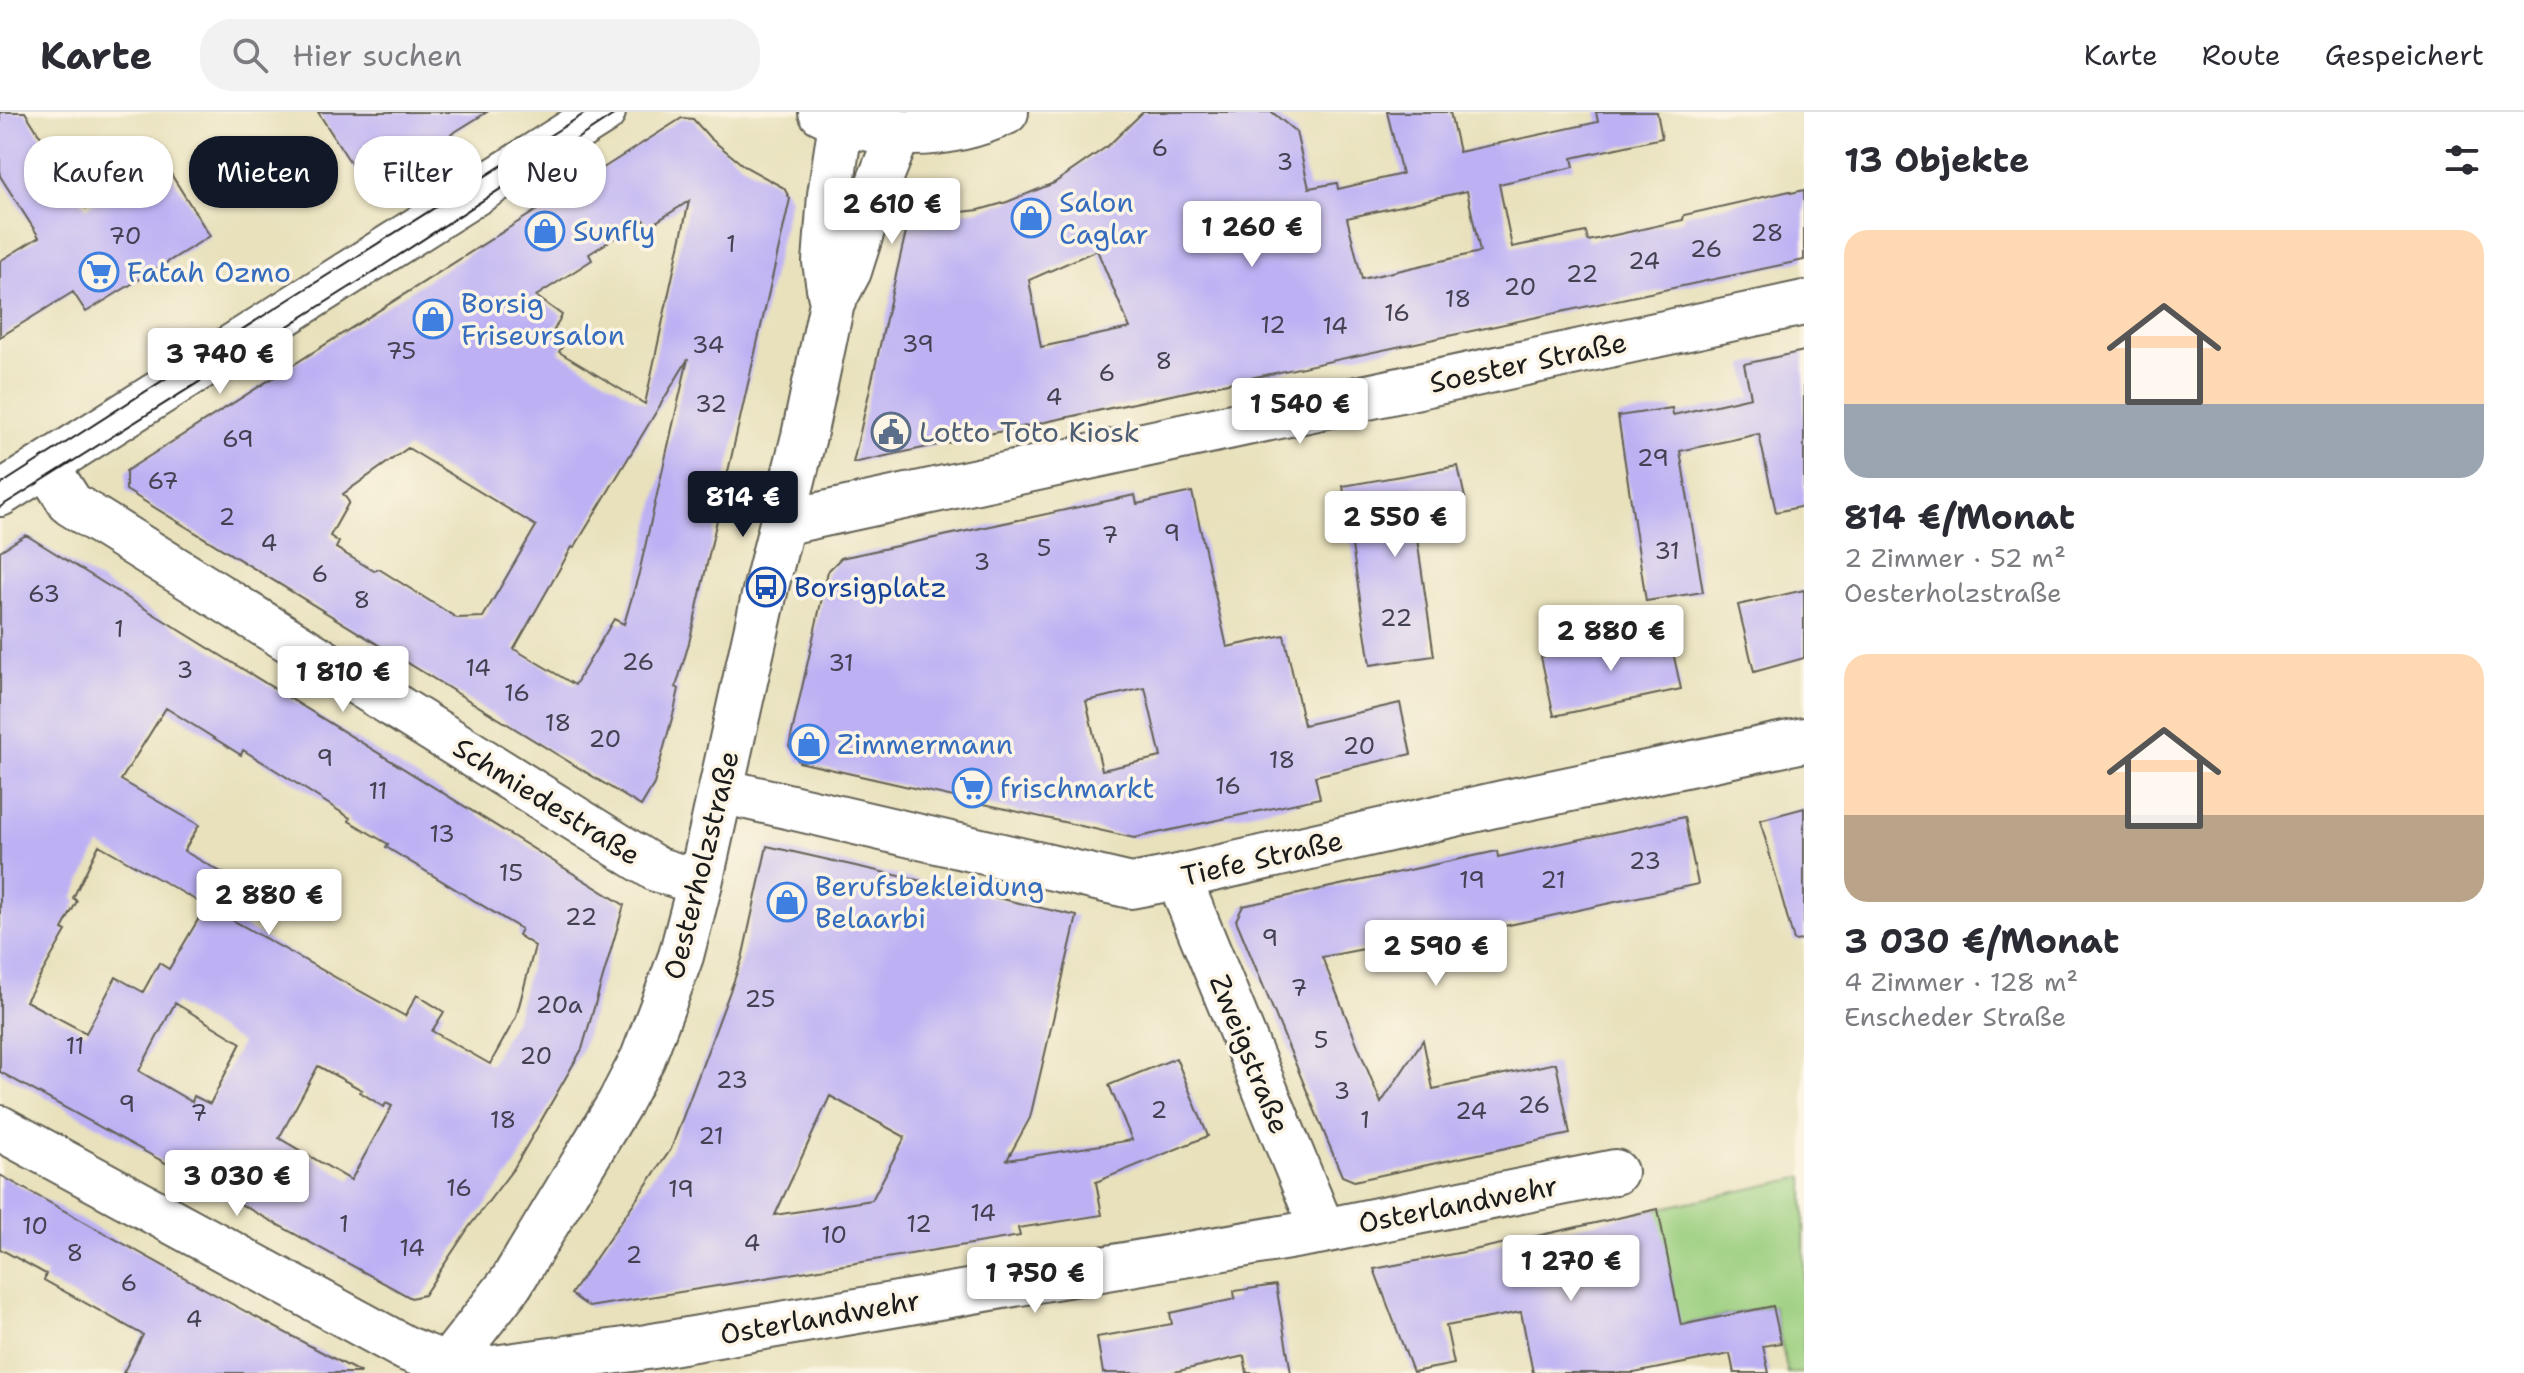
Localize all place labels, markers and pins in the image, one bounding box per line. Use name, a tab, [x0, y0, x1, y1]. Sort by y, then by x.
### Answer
pin: 2 610 €	[818, 178, 966, 246]
place label: Salon Caglar	[1059, 183, 1149, 253]
shop icon: Salon Caglar	[1010, 197, 1052, 239]
pin: 1 260 €	[1178, 201, 1326, 269]
shop icon: Sunfly	[524, 210, 566, 252]
place label: Sunfly	[573, 212, 655, 250]
supermarket icon: Fatah Ozmo	[78, 251, 120, 293]
place label: Fatah Ozmo	[127, 253, 291, 291]
place label: Borsig Friseursalon	[461, 284, 625, 354]
shop icon: Borsig Friseursalon	[412, 298, 454, 340]
pin: 3 740 €	[146, 328, 294, 396]
pin: 1 540 €	[1226, 378, 1374, 446]
public building icon: Lotto Toto Kiosk	[870, 411, 912, 453]
place label: Lotto Toto Kiosk	[919, 413, 1140, 451]
pin: 814 €	[687, 471, 799, 539]
pin: 2 550 €	[1321, 491, 1469, 559]
bus stop icon: Borsigplatz	[745, 566, 787, 608]
place label: Borsigplatz	[794, 568, 947, 606]
pin: 2 880 €	[1537, 605, 1685, 673]
pin: 1 810 €	[269, 646, 417, 714]
shop icon: Zimmermann	[788, 723, 830, 765]
place label: Zimmermann	[837, 725, 1013, 763]
supermarket icon: frischmarkt	[951, 767, 993, 809]
place label: frischmarkt	[1000, 769, 1154, 807]
place label: Berufsbekleidung Belaarbi	[815, 867, 1044, 937]
pin: 2 880 €	[195, 869, 343, 937]
shop icon: Berufsbekleidung Belaarbi	[766, 881, 808, 923]
pin: 2 590 €	[1362, 920, 1510, 988]
pin: 3 030 €	[163, 1150, 311, 1218]
pin: 1 270 €	[1497, 1235, 1645, 1303]
pin: 1 750 €	[961, 1247, 1109, 1315]

